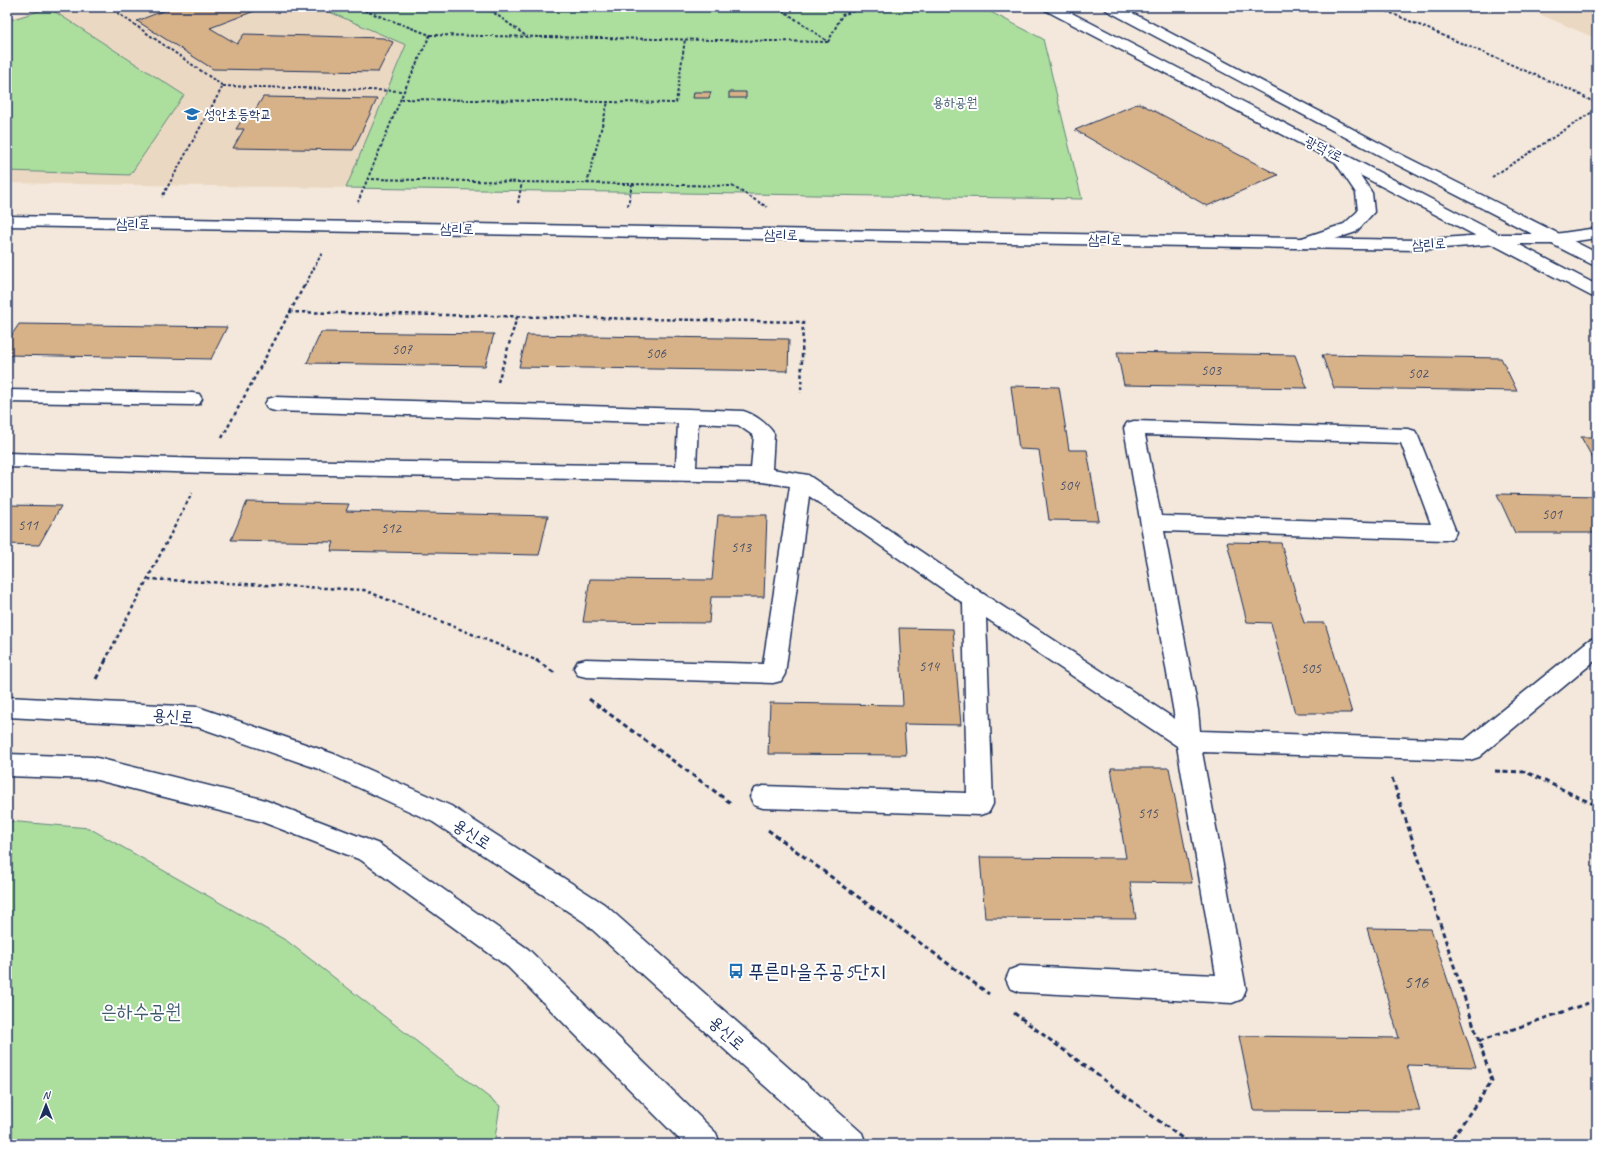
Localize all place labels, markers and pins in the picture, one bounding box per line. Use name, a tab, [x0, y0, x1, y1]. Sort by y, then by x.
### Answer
school or university icon: 성안초등학교	[183, 105, 201, 123]
place label: 성안초등학교	[204, 106, 272, 123]
place label: 푸른마을주공5단지	[748, 959, 886, 984]
bus stop icon: 푸른마을주공5단지	[727, 962, 745, 980]

